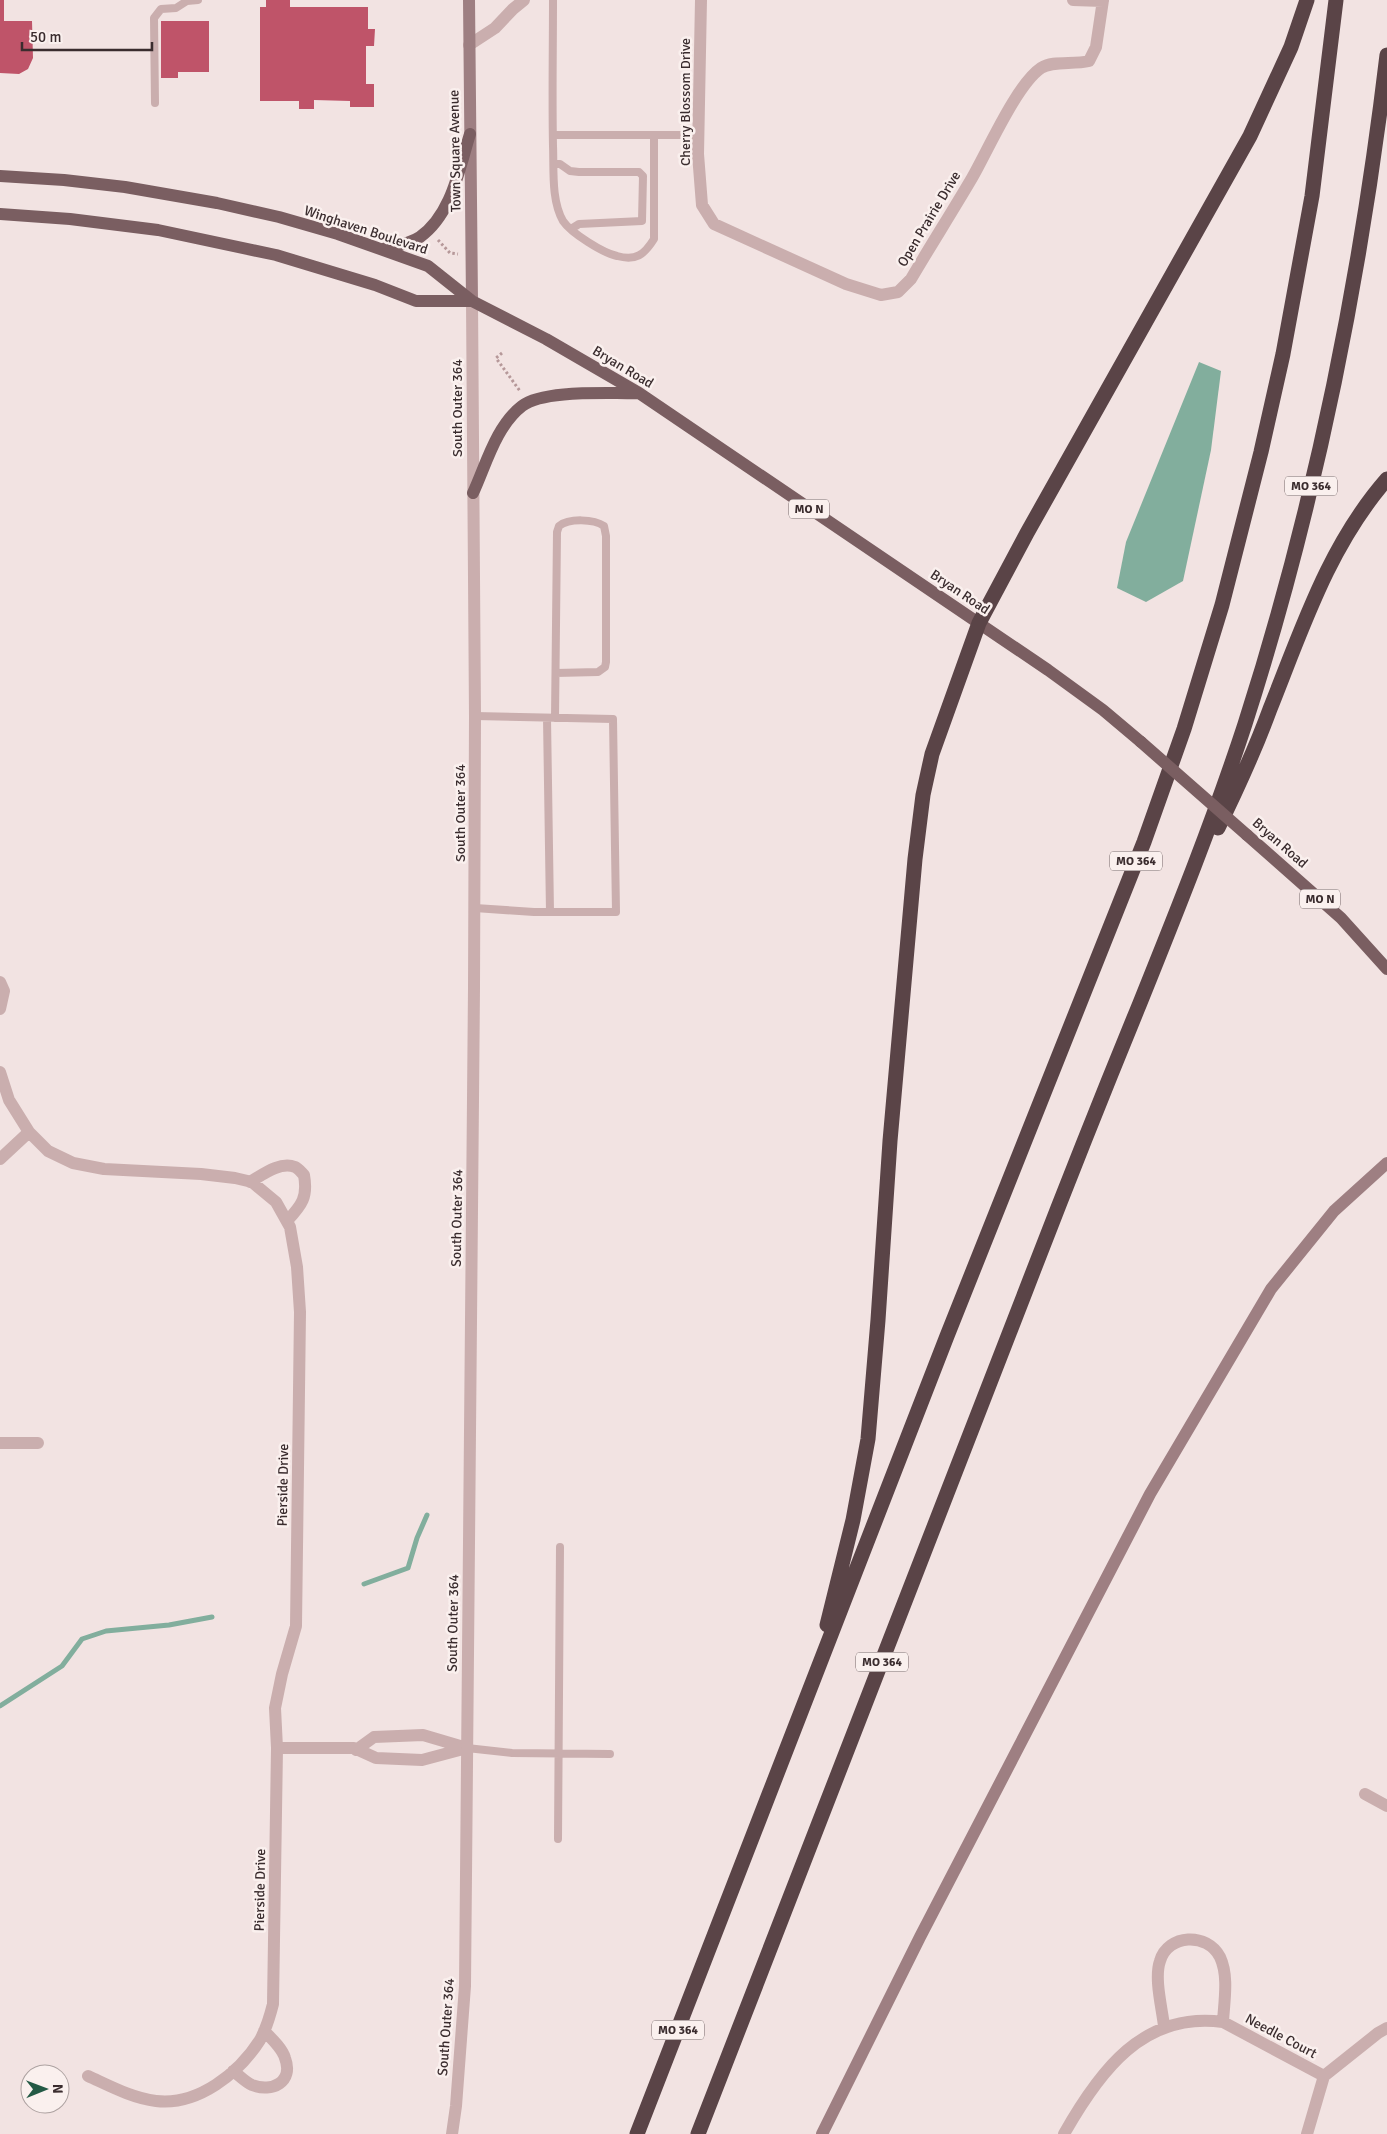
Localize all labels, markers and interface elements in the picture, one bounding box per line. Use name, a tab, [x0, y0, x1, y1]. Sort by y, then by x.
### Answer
scale bar	[22, 20, 152, 52]
text: 50 m	[30, 28, 61, 46]
street label: Cherry Blossom Drive	[677, 38, 694, 166]
street label: Town Square Avenue	[445, 90, 465, 212]
street label: Open Prairie Drive	[894, 168, 964, 270]
street label: Winghaven Boulevard	[302, 202, 430, 258]
street label: Bryan Road	[590, 342, 656, 392]
street label: South Outer 364	[449, 359, 466, 457]
road number: MO 364	[1285, 476, 1337, 496]
road number: MO N	[789, 499, 829, 518]
street label: Bryan Road	[927, 566, 993, 618]
street label: South Outer 364	[452, 764, 469, 862]
street label: Bryan Road	[1249, 814, 1311, 872]
road number: MO 364	[1110, 851, 1162, 870]
road number: MO N	[1300, 890, 1340, 909]
street label: South Outer 364	[448, 1168, 466, 1267]
street label: Pierside Drive	[274, 1444, 292, 1526]
street label: South Outer 364	[444, 1573, 462, 1672]
road number: MO 364	[856, 1652, 908, 1671]
street label: Pierside Drive	[251, 1849, 269, 1931]
street label: South Outer 364	[434, 1977, 458, 2076]
street label: Needle Court	[1242, 2010, 1320, 2062]
road number: MO 364	[652, 2020, 704, 2040]
north arrow	[20, 2064, 70, 2114]
text: N	[49, 2084, 66, 2094]

